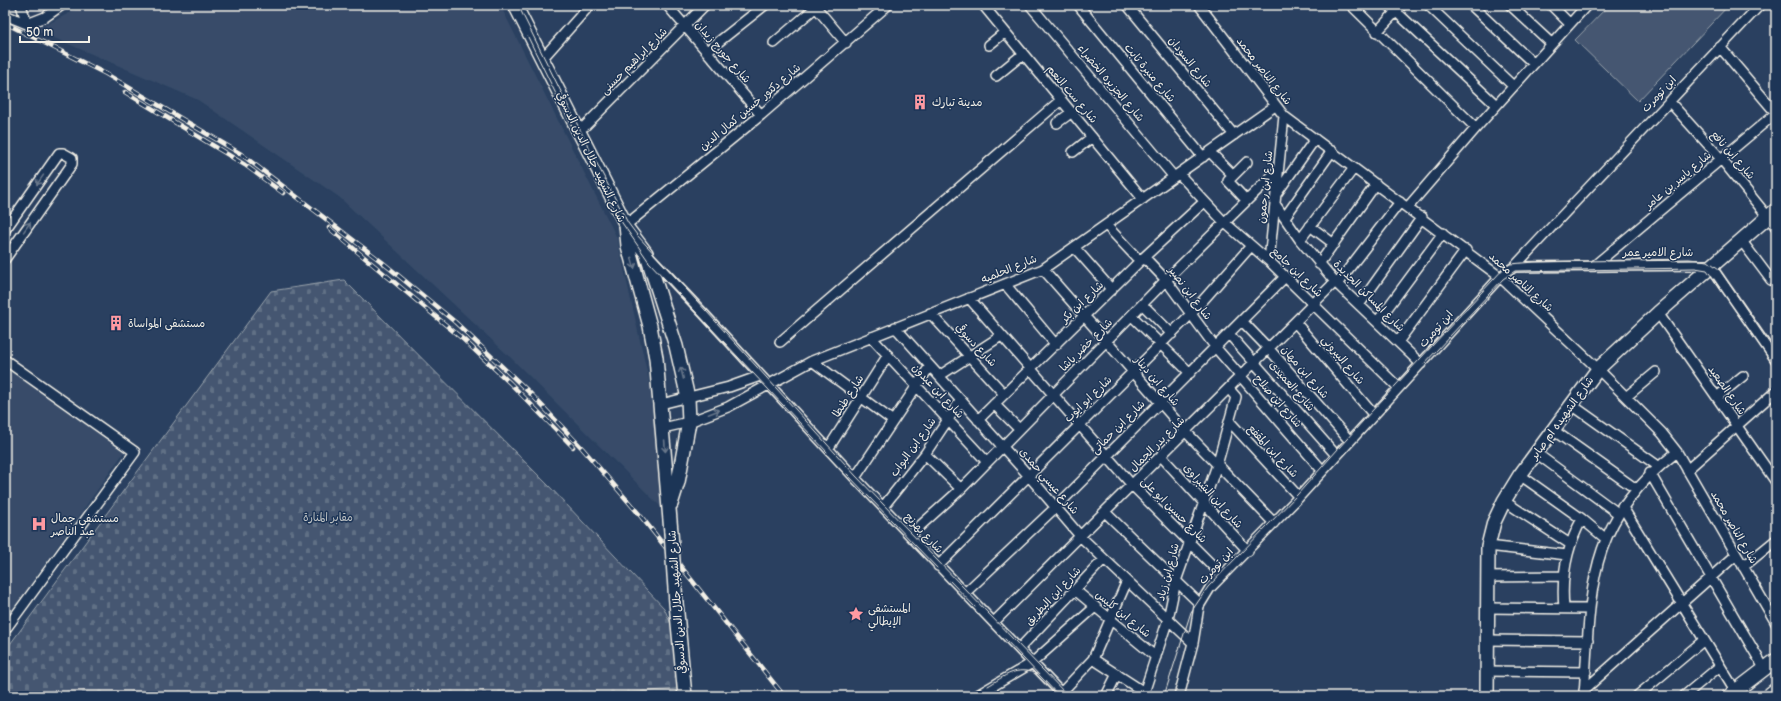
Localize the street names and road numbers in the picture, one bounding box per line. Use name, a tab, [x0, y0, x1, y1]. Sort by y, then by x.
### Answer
street label: شارع جورج زيدان	[691, 18, 753, 87]
street label: شارع ابراهيم حسنى	[598, 25, 671, 98]
street label: شارع السودان	[1164, 34, 1214, 91]
street label: شارع الناصر محمد	[1232, 35, 1294, 109]
street label: شارع منيرة ثابت	[1120, 41, 1178, 106]
street label: شارع الجزيره الخضراء	[1074, 42, 1147, 125]
street label: شارع دكتور حسين كمال الدين	[697, 61, 804, 155]
street label: شارع ست النعم	[1042, 62, 1100, 127]
street label: ابن تومرت	[1639, 73, 1680, 115]
street label: شارع الشهيد جلال الدين الدسوقي	[552, 89, 629, 225]
street label: شارع ابن نافع	[1707, 128, 1758, 183]
street label: شارع ياسر بن عامر	[1641, 148, 1715, 214]
street label: شارع ابن رحمون	[1255, 150, 1277, 224]
street label: شارع ابن جامع	[1267, 244, 1325, 301]
street label: شارع الامير عمر	[1622, 246, 1693, 261]
street label: شارع الناصر محمد	[1485, 250, 1556, 316]
street label: شارع الحلميه	[979, 252, 1040, 288]
street label: شارع المساكن الجديدة	[1329, 258, 1407, 336]
street label: شارع ابن نصير	[1163, 263, 1214, 324]
street label: شارع ابن بكر	[1057, 278, 1108, 328]
street label: ابن تومرت	[1416, 308, 1456, 351]
street label: شارع خضر باشا	[1057, 316, 1117, 376]
street label: شارع دسوقي	[951, 320, 1000, 371]
street label: شارع البيروني	[1316, 333, 1367, 390]
street label: شارع ابن مهان	[1277, 343, 1331, 402]
street label: شارع ابن دينار	[1130, 353, 1182, 410]
street label: شارع العميدى	[1265, 358, 1317, 415]
street label: شارع ابن عبدون	[908, 361, 967, 422]
street label: شارع الصعيد	[1704, 363, 1749, 418]
street label: شارع طنطا	[830, 372, 868, 421]
street label: شارع ابن صلاح	[1250, 372, 1305, 431]
street label: شارع ابو ايوب	[1061, 373, 1116, 426]
street label: شارع الشهيده ام صابر	[1527, 374, 1598, 464]
street label: شارع ابن حماتى	[1088, 397, 1149, 458]
street label: شارع بدر الجمال	[1127, 414, 1189, 476]
street label: شارع ابن البواب	[887, 415, 940, 480]
street label: شارع ابن المقفع	[1244, 422, 1301, 482]
street label: شارع عيسي حمدى	[1014, 445, 1081, 519]
street label: شارع ابن الشبراوى	[1179, 461, 1245, 532]
street label: شارع حسين ابو على	[1137, 474, 1210, 547]
street label: شارع الناصر محمد	[1706, 488, 1760, 567]
street label: شارع بهرنج	[901, 510, 946, 557]
street label: شارع الشهيد جلال الدين الدسوقي	[665, 530, 690, 674]
street label: شارع ابن زياد	[1154, 542, 1184, 603]
street label: ابن تومرت	[1196, 545, 1237, 587]
street label: شارع ابن البطريق	[1023, 564, 1085, 629]
street label: شارع ابن كليس	[1092, 588, 1153, 642]

